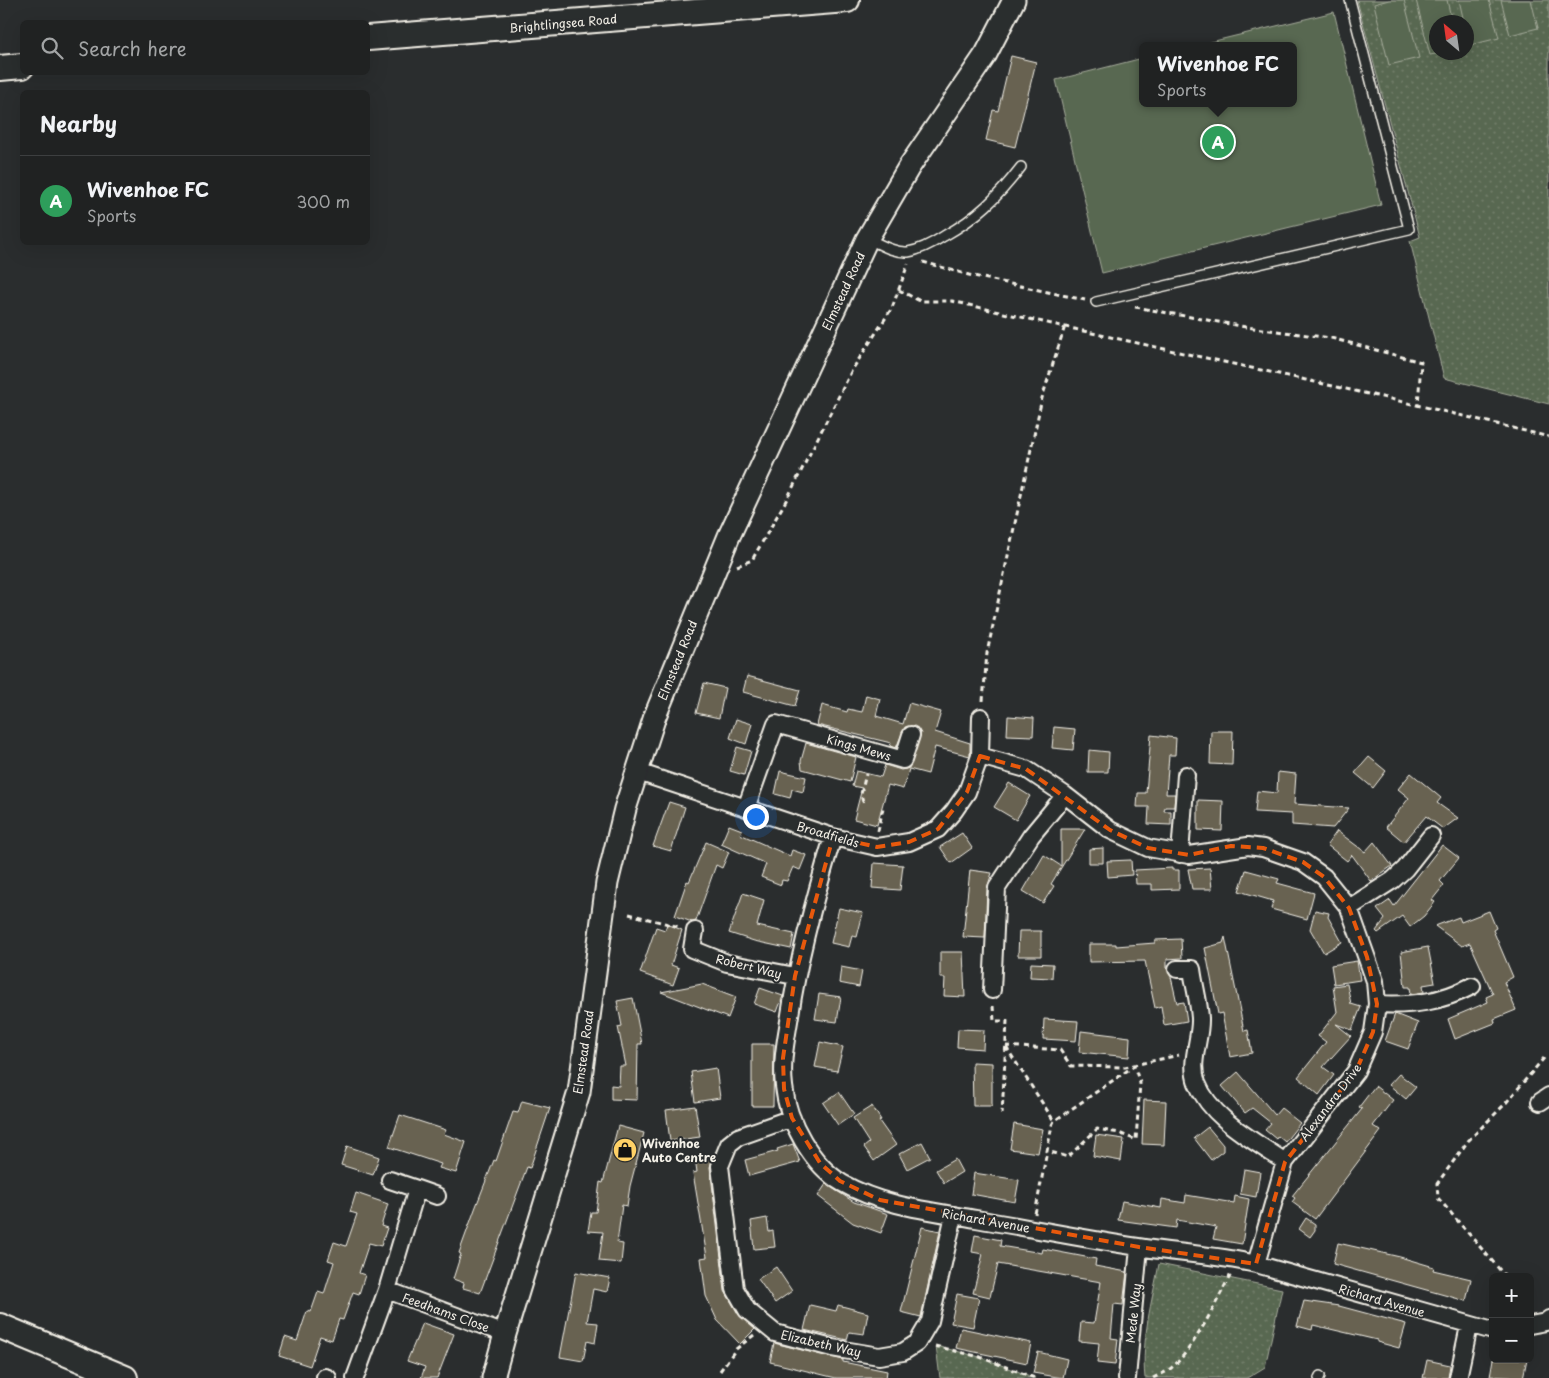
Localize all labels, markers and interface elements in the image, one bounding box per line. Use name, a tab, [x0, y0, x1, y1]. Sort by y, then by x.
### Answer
street label: Brightlingsea Road	[508, 9, 618, 37]
north arrow	[1429, 15, 1474, 60]
search box	[20, 20, 370, 75]
icon: search	[38, 34, 66, 62]
text: Search here	[78, 34, 187, 62]
popup	[1139, 42, 1297, 107]
text: Wivenhoe FC	[1157, 49, 1279, 77]
text: Sports	[1157, 77, 1206, 101]
text: Nearby	[40, 107, 117, 139]
pin: A	[1202, 123, 1234, 161]
text: Wivenhoe FC	[87, 175, 209, 203]
text: A	[50, 189, 62, 213]
text: 300 m	[296, 189, 350, 213]
text: Sports	[87, 203, 136, 227]
street label: Elmstead Road	[817, 249, 869, 333]
street label: Elmstead Road	[653, 617, 701, 703]
street label: Kings Mews	[825, 729, 894, 765]
your location	[743, 804, 769, 830]
street label: Broadfields	[795, 816, 862, 852]
street label: Robert Way	[714, 949, 784, 983]
street label: Elmstead Road	[568, 1009, 598, 1095]
street label: Alexandra Drive	[1295, 1059, 1366, 1145]
place label: Wivenhoe Auto Centre	[642, 1134, 717, 1166]
shop icon: Wivenhoe Auto Centre	[612, 1137, 638, 1163]
street label: Richard Avenue	[941, 1203, 1032, 1237]
map controls	[1489, 1273, 1534, 1363]
button: +	[1489, 1273, 1534, 1318]
street label: Richard Avenue	[1337, 1279, 1428, 1321]
street label: Mede Way	[1121, 1282, 1145, 1344]
street label: Feedhams Close	[400, 1288, 492, 1336]
button: −	[1489, 1318, 1534, 1363]
street label: Elizabeth Way	[779, 1325, 863, 1361]

